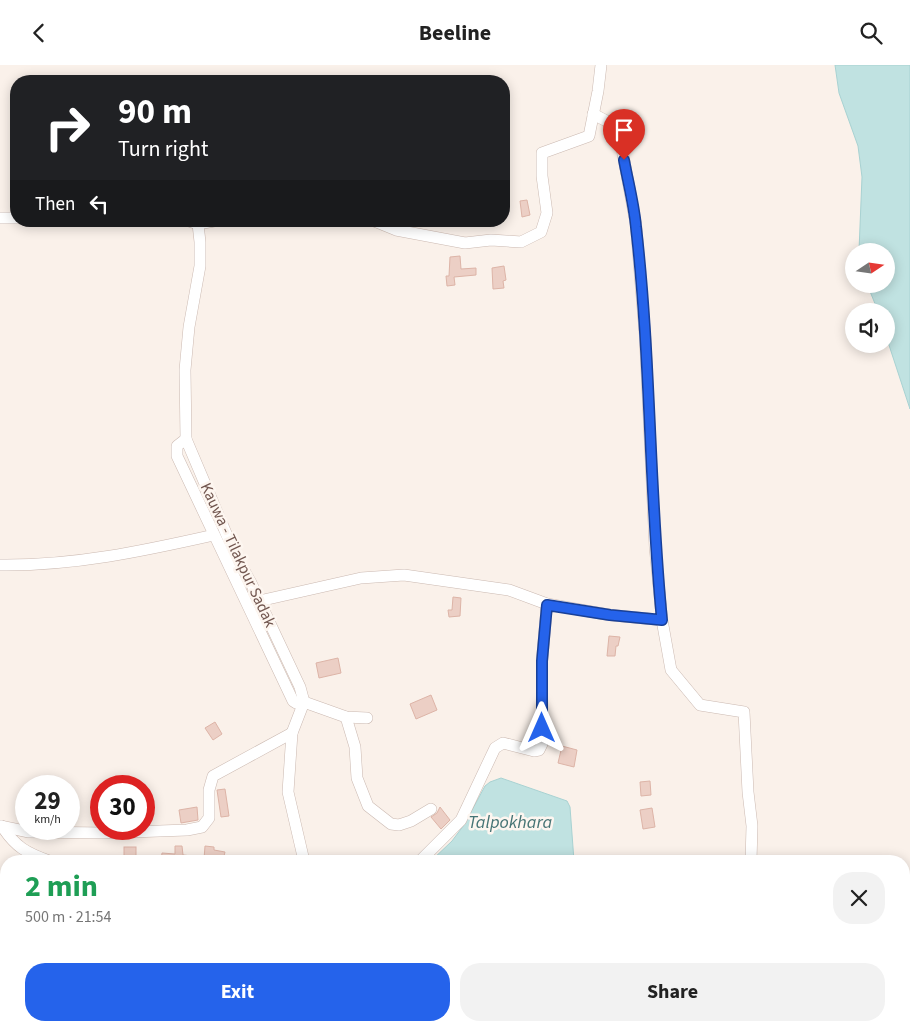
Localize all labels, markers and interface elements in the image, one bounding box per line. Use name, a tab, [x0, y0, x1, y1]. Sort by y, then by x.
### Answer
text: Beeline	[419, 17, 491, 49]
icon: back	[25, 19, 53, 47]
icon: search	[857, 19, 885, 47]
text: 90 m	[118, 87, 192, 137]
icon: right	[35, 95, 100, 160]
pin	[603, 109, 645, 160]
icon: arrive	[610, 116, 638, 144]
text: Turn right	[118, 133, 208, 165]
icon: left	[85, 190, 113, 218]
text: Then	[35, 191, 75, 218]
north arrow	[845, 243, 895, 293]
map controls	[845, 243, 895, 353]
button: sound	[845, 303, 895, 353]
street label: Kauwa - Tilakpur Sadak	[195, 479, 281, 631]
position arrow	[515, 701, 567, 753]
speed limit sign: 30	[90, 775, 155, 840]
text: 29	[34, 783, 61, 819]
water label: Talpokhara	[468, 810, 552, 835]
text: km/h	[34, 811, 61, 828]
text: 2 min	[25, 865, 98, 908]
button: close	[833, 872, 885, 924]
text: 500 m · 21:54	[25, 906, 112, 928]
button: Exit	[25, 963, 450, 1021]
button: Share	[460, 963, 885, 1021]

